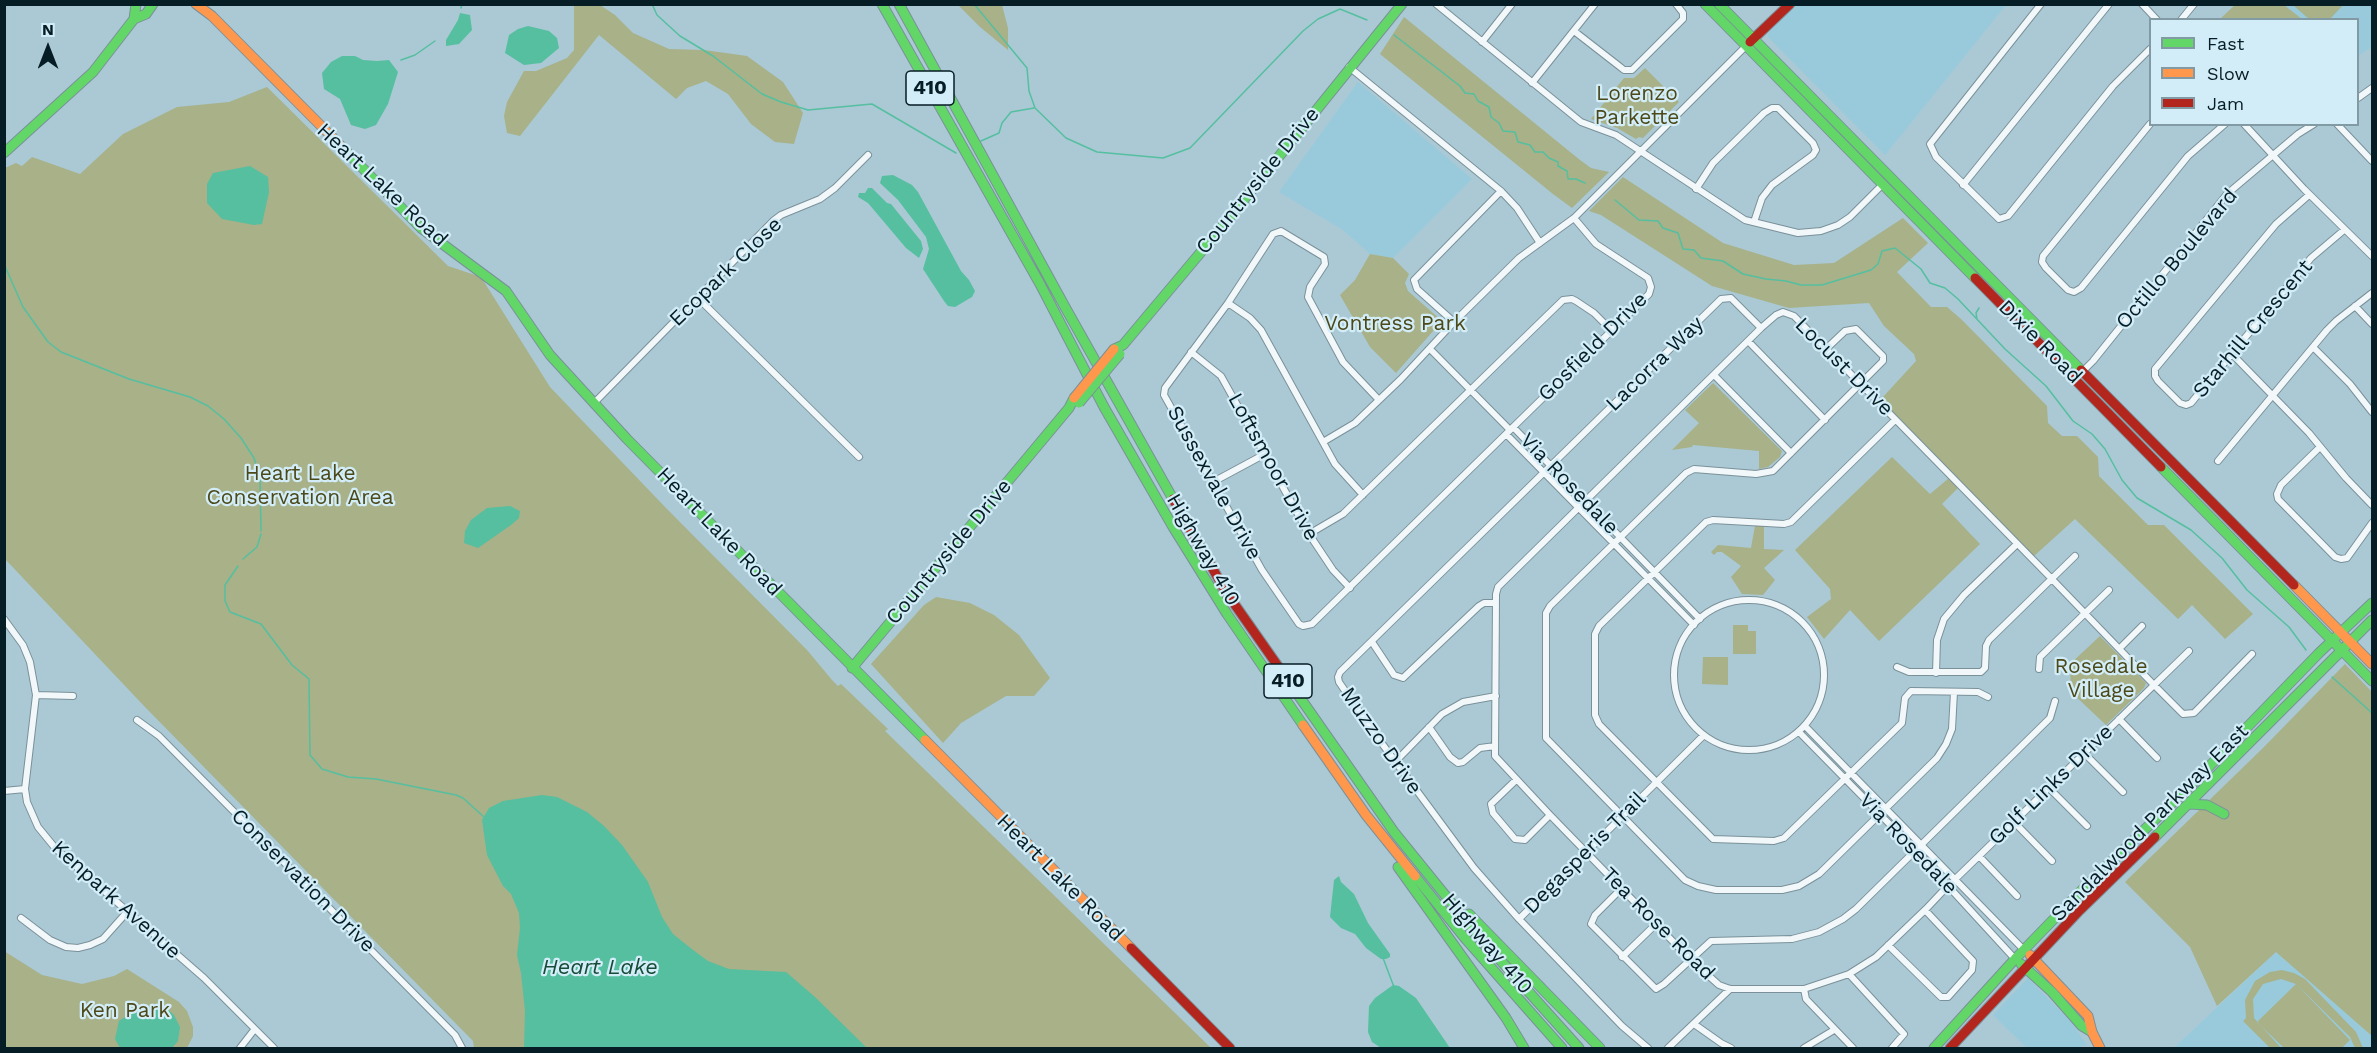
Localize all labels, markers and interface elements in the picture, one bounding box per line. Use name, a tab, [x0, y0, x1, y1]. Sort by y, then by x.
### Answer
north arrow	[18, 18, 78, 78]
legend	[2149, 18, 2359, 126]
text: N	[42, 20, 54, 39]
text: Fast	[2207, 33, 2244, 54]
text: Slow	[2207, 63, 2250, 84]
road number: 410	[906, 71, 954, 105]
park label: Lorenzo Parkette	[1595, 81, 1679, 131]
text: Jam	[2207, 93, 2244, 114]
street label: Countryside Drive	[1191, 102, 1325, 260]
street label: Heart Lake Road	[311, 118, 453, 252]
street label: Octillo Boulevard	[2111, 184, 2243, 334]
street label: Ecopark Close	[664, 212, 788, 332]
street label: Starhill Crescent	[2188, 255, 2318, 403]
street label: Gosfield Drive	[1533, 287, 1653, 407]
street label: Dixie Road	[1993, 295, 2087, 389]
park label: Vontress Park	[1324, 311, 1466, 337]
street label: Lacorra Way	[1601, 311, 1709, 417]
street label: Locust Drive	[1790, 313, 1898, 421]
street label: Loftsmoor Drive	[1222, 389, 1324, 545]
street label: Sussexvale Drive	[1161, 402, 1267, 564]
street label: Via Rosedale	[1514, 428, 1624, 540]
park label: Heart Lake Conservation Area	[206, 461, 394, 511]
street label: Heart Lake Road	[651, 462, 787, 602]
street label: Countryside Drive	[881, 474, 1017, 630]
street label: Highway 410	[1161, 489, 1245, 611]
park label: Rosedale Village	[2055, 654, 2147, 704]
road number: 410	[1264, 664, 1312, 698]
street label: Muzzo Drive	[1335, 683, 1427, 799]
street label: Golf Links Drive	[1984, 719, 2118, 851]
street label: Sandalwood Parkway East	[2046, 719, 2254, 927]
street label: Degasperis Trail	[1519, 787, 1651, 919]
street label: Via Rosedale	[1853, 788, 1963, 900]
street label: Conservation Drive	[226, 804, 380, 958]
street label: Heart Lake Road	[991, 809, 1129, 947]
street label: Kenpark Avenue	[46, 835, 186, 965]
street label: Tea Rose Road	[1596, 862, 1720, 986]
street label: Highway 410	[1436, 888, 1538, 1000]
water label: Heart Lake	[542, 955, 658, 981]
park label: Ken Park	[80, 998, 170, 1024]

